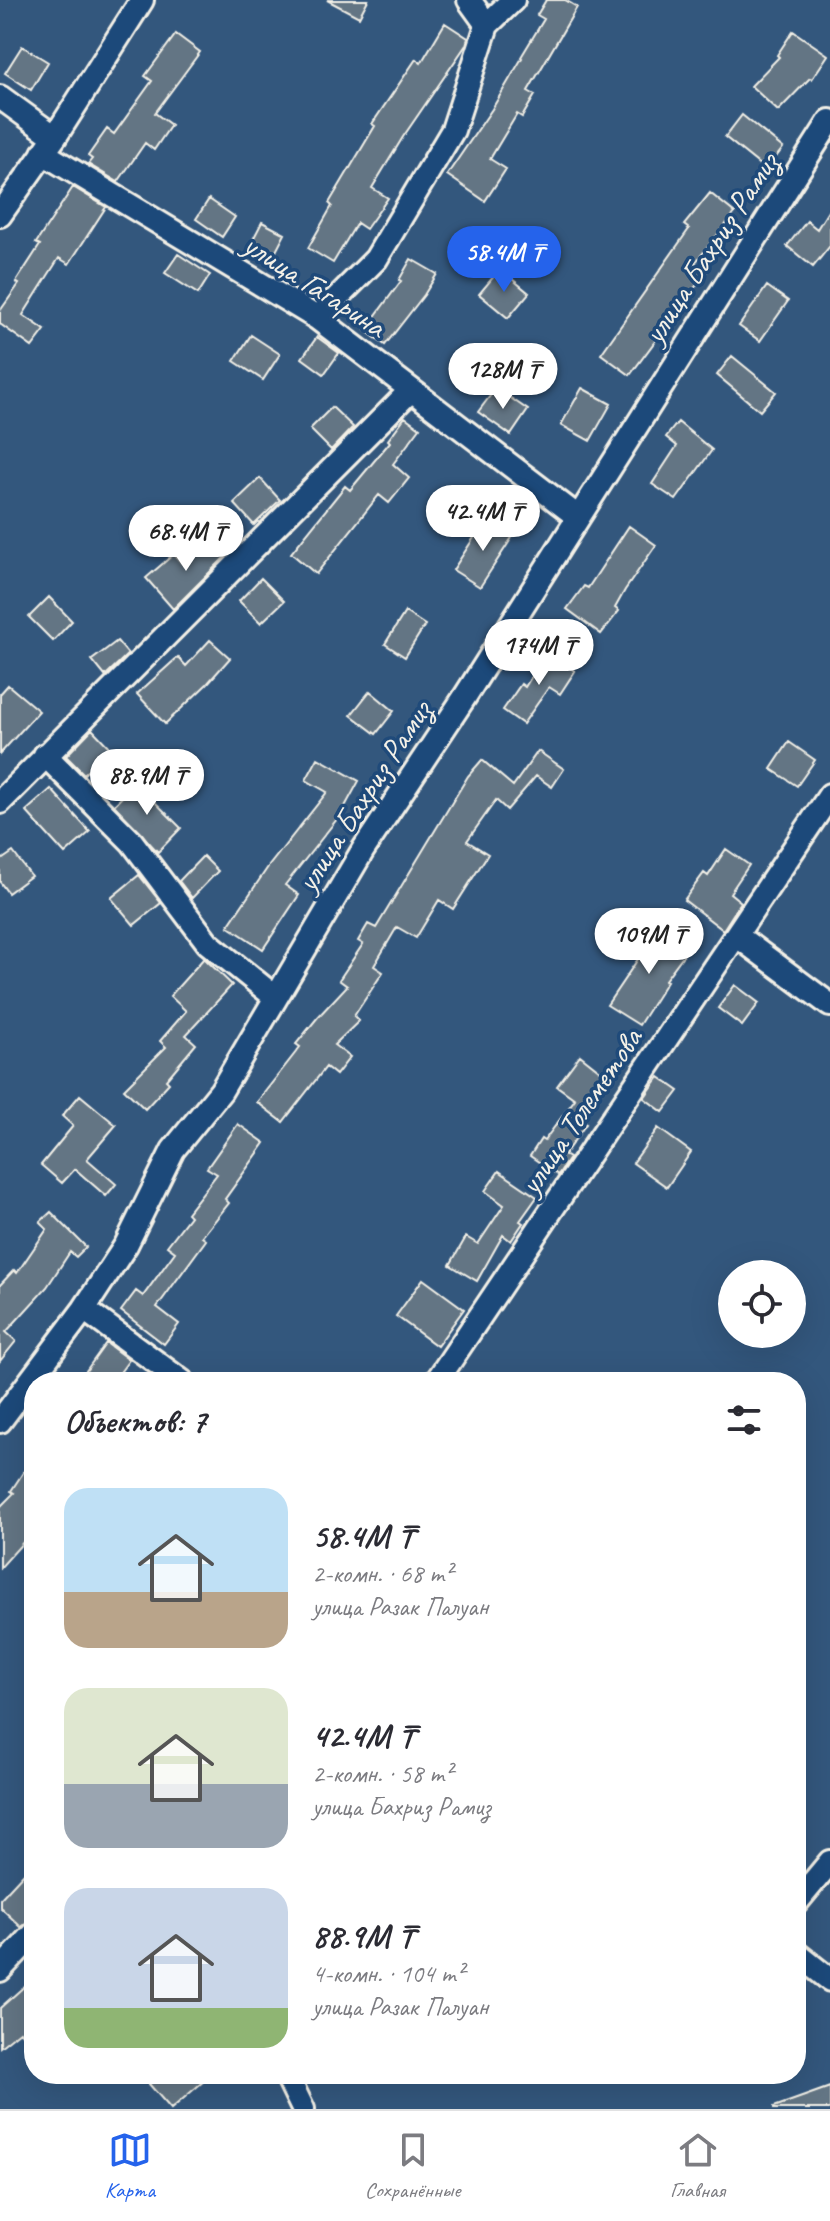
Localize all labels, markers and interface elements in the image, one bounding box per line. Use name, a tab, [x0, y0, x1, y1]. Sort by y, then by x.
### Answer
street label: улица Бахриз Рамиз	[632, 142, 789, 353]
street label: улица Гагарина	[234, 223, 396, 348]
pin: 58.4M ₸	[430, 226, 578, 294]
text: 58.4M ₸	[465, 235, 543, 268]
pin: 128M ₸	[438, 343, 568, 411]
text: 128M ₸	[466, 352, 540, 385]
pin: 42.4M ₸	[409, 485, 557, 553]
text: 42.4M ₸	[444, 494, 522, 527]
pin: 68.4M ₸	[112, 505, 260, 573]
text: 68.4M ₸	[147, 514, 225, 547]
pin: 174M ₸	[474, 619, 604, 687]
text: 174M ₸	[503, 628, 575, 661]
street label: улица Бахриз Рамиз	[285, 690, 442, 901]
pin: 88.9M ₸	[73, 749, 221, 817]
text: 88.9M ₸	[108, 758, 186, 791]
pin: 109M ₸	[584, 908, 714, 976]
text: 109M ₸	[613, 917, 685, 950]
street label: улица Толеметова	[509, 1018, 652, 1204]
map controls	[718, 1260, 806, 1348]
button: locate	[718, 1260, 806, 1348]
icon: filters	[722, 1398, 766, 1442]
text: Объектов: 7	[64, 1399, 206, 1442]
text: 58.4M ₸	[312, 1514, 414, 1557]
icon: home	[128, 1520, 224, 1616]
text: 2-комн. · 68 m²	[312, 1557, 452, 1590]
text: улица Разак Палуан	[312, 1590, 488, 1623]
text: 42.4M ₸	[312, 1714, 414, 1757]
icon: home	[128, 1720, 224, 1816]
text: 2-комн. · 58 m²	[312, 1757, 452, 1790]
text: улица Бахриз Рамиз	[312, 1790, 490, 1823]
text: 88.9M ₸	[312, 1914, 414, 1957]
icon: home	[128, 1920, 224, 2016]
text: 4-комн. · 104 m²	[312, 1957, 464, 1990]
text: улица Разак Палуан	[312, 1990, 488, 2023]
tab: Карта	[105, 2128, 155, 2204]
tab: Сохранённые	[365, 2128, 460, 2204]
tab: Главная	[670, 2128, 725, 2204]

